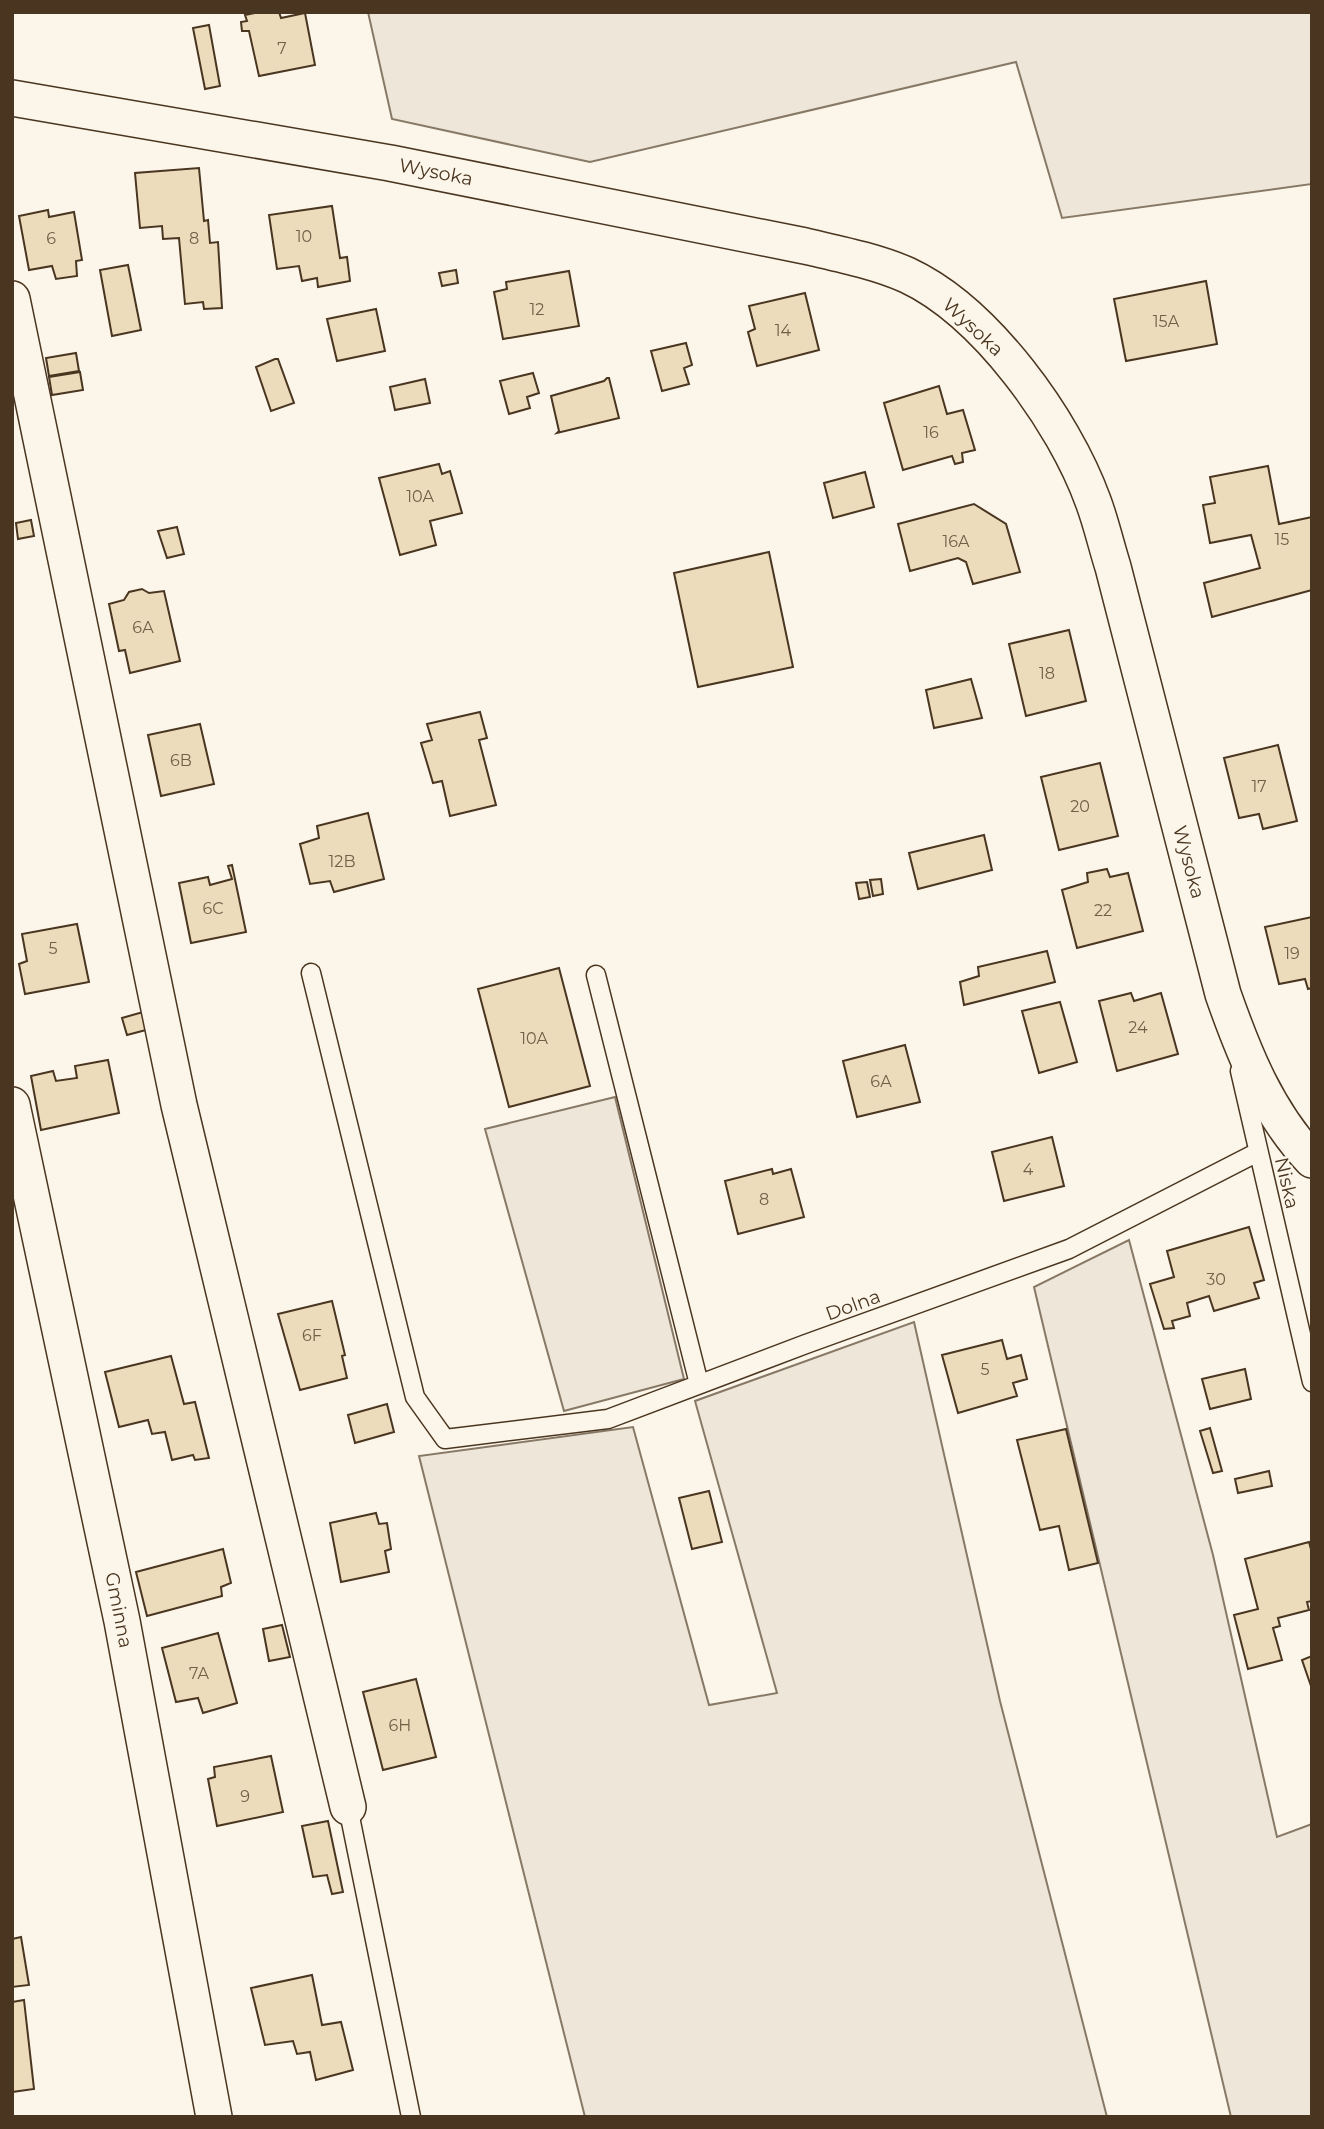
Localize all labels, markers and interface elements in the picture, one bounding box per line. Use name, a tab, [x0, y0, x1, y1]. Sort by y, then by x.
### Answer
house number: 7	[277, 39, 287, 58]
street label: Wysoka	[397, 154, 475, 190]
house number: 10	[296, 227, 312, 246]
house number: 6	[46, 229, 56, 248]
house number: 8	[189, 229, 199, 248]
street label: Wysoka	[938, 293, 1008, 361]
house number: 12	[530, 300, 544, 319]
house number: 15A	[1153, 312, 1180, 331]
house number: 14	[775, 321, 792, 340]
house number: 16	[923, 423, 939, 442]
house number: 10A	[406, 487, 434, 506]
house number: 15	[1275, 530, 1289, 549]
house number: 16A	[942, 532, 970, 551]
house number: 6A	[132, 618, 154, 637]
house number: 18	[1039, 664, 1055, 683]
house number: 6B	[170, 751, 192, 770]
house number: 17	[1251, 777, 1267, 796]
house number: 20	[1070, 797, 1090, 816]
street label: Wysoka	[1168, 823, 1210, 901]
house number: 12B	[329, 852, 355, 871]
house number: 6C	[202, 899, 224, 918]
house number: 22	[1094, 901, 1112, 920]
house number: 5	[48, 939, 58, 958]
house number: 19	[1284, 944, 1300, 963]
house number: 24	[1128, 1018, 1148, 1037]
house number: 10A	[520, 1029, 548, 1048]
house number: 6A	[870, 1072, 892, 1091]
street label: Niska	[1270, 1155, 1304, 1211]
house number: 4	[1023, 1160, 1034, 1179]
house number: 8	[759, 1190, 769, 1209]
house number: 30	[1206, 1270, 1226, 1289]
street label: Dolna	[822, 1284, 884, 1326]
house number: 6F	[302, 1326, 322, 1345]
house number: 5	[980, 1360, 990, 1379]
street label: Gminna	[100, 1570, 138, 1650]
house number: 7A	[189, 1664, 209, 1683]
house number: 6H	[389, 1716, 411, 1735]
house number: 9	[240, 1787, 250, 1806]

